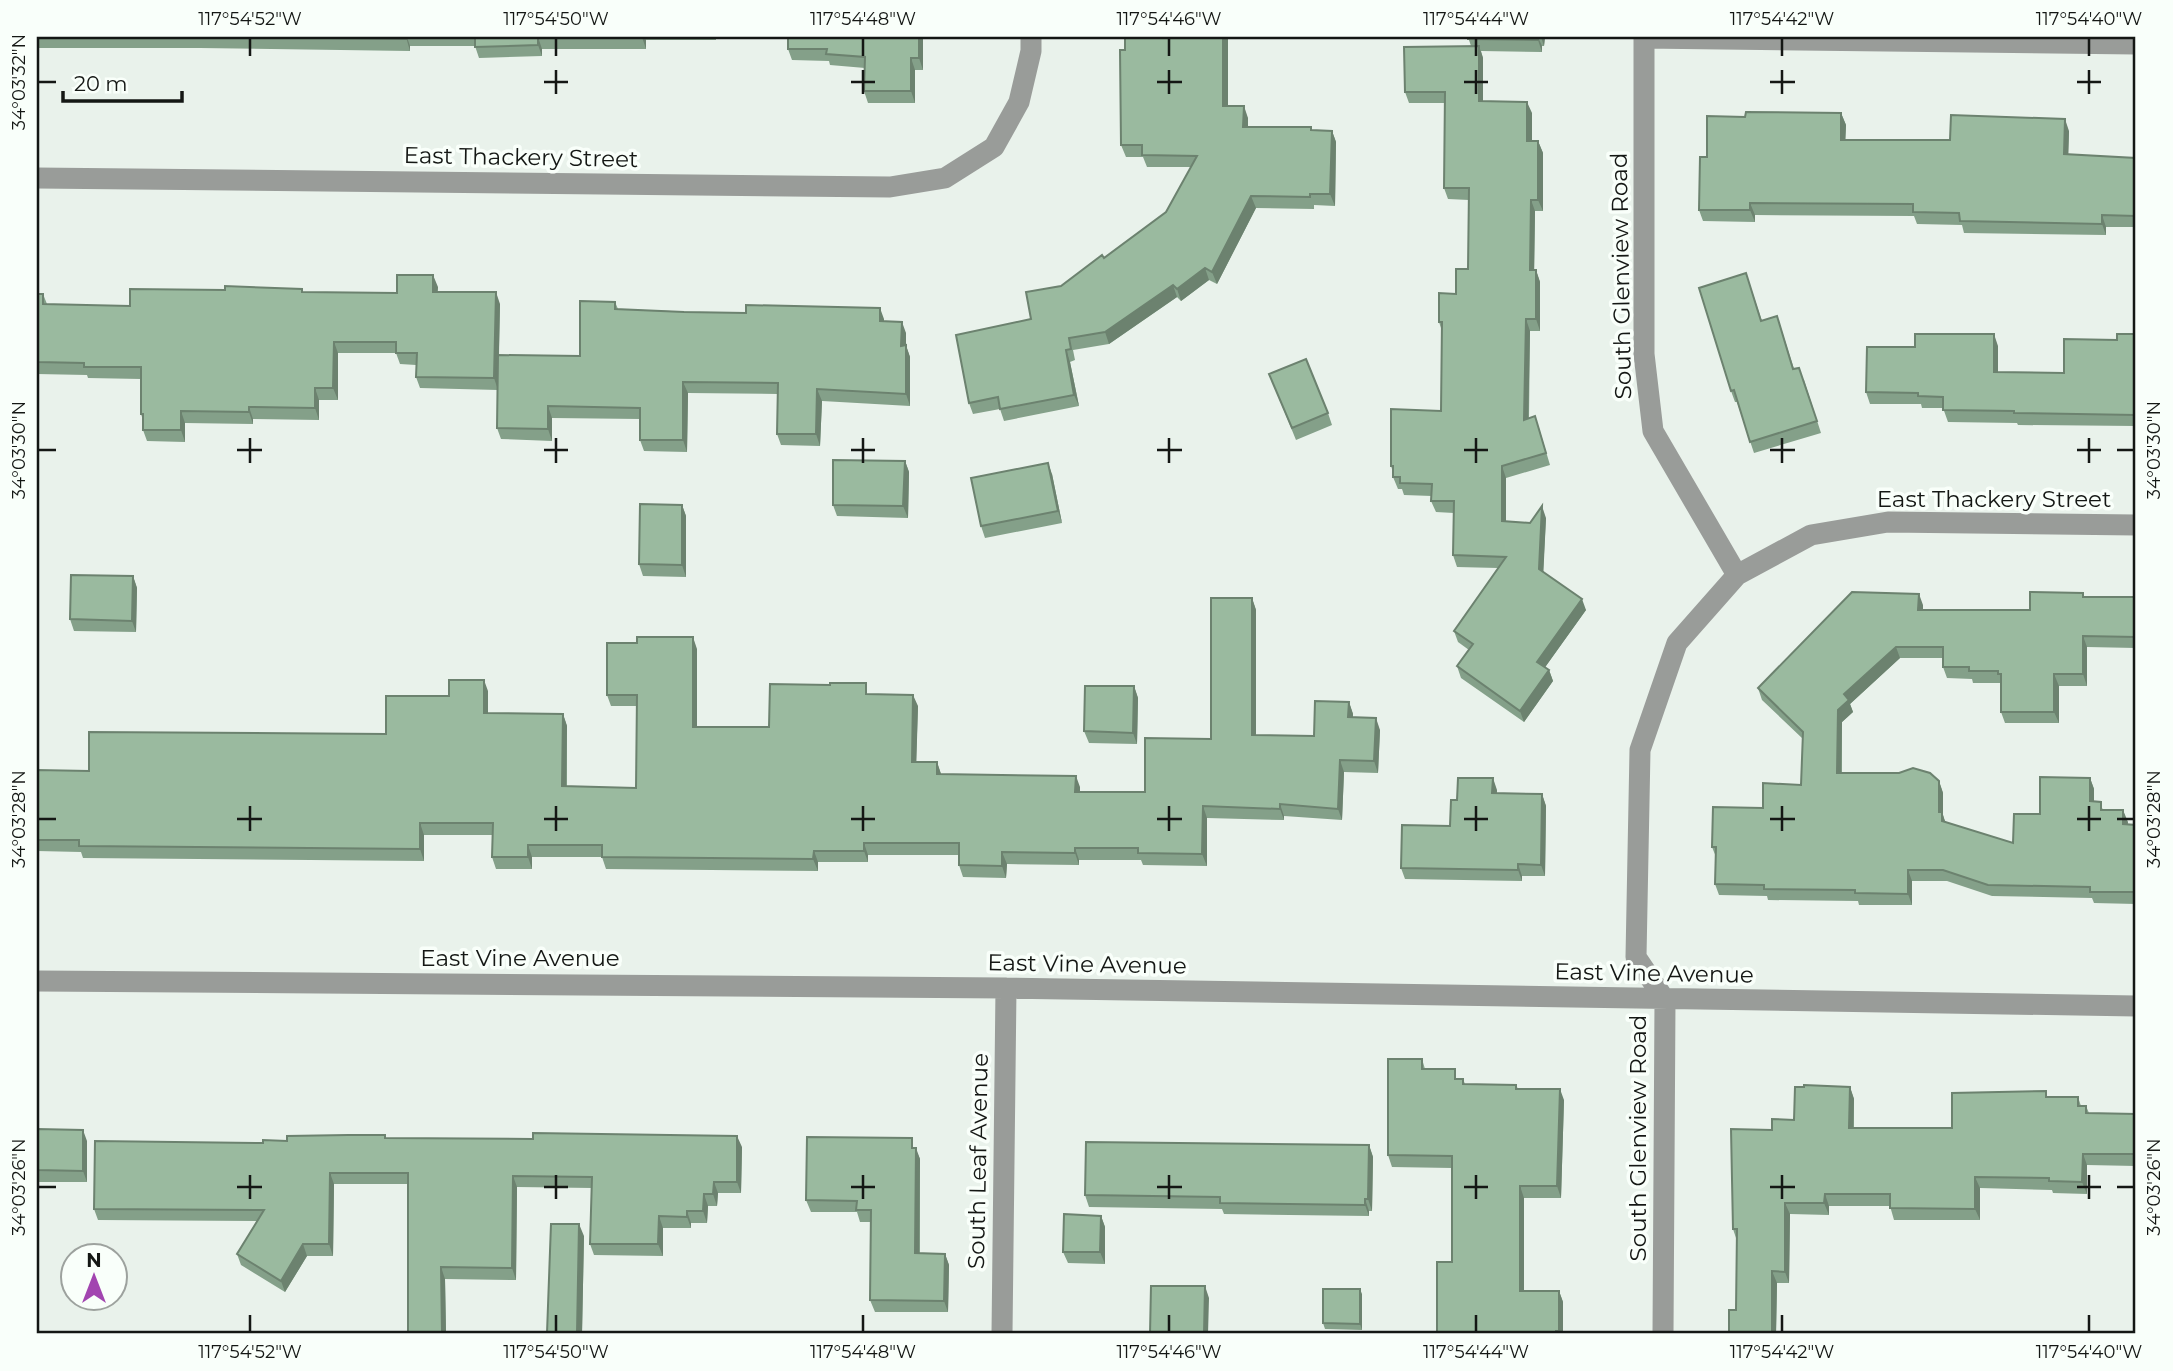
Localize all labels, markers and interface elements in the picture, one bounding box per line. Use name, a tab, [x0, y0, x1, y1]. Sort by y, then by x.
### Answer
text: 117°54'52"W	[198, 8, 302, 30]
text: 117°54'50"W	[503, 8, 609, 30]
text: 117°54'48"W	[810, 8, 916, 30]
text: 117°54'46"W	[1116, 8, 1222, 30]
text: 117°54'44"W	[1423, 8, 1529, 30]
text: 117°54'42"W	[1730, 8, 1834, 30]
text: 117°54'40"W	[2036, 8, 2142, 30]
text: 34°03'32"N	[8, 34, 30, 130]
scale bar	[63, 60, 182, 104]
text: 20 m	[74, 71, 128, 96]
street label: East Thackery Street	[403, 141, 639, 173]
street label: South Glenview Road	[1605, 152, 1637, 400]
text: 34°03'30"N	[8, 401, 30, 499]
text: 34°03'30"N	[2143, 401, 2165, 499]
street label: East Thackery Street	[1877, 485, 2111, 513]
text: 34°03'28"N	[8, 770, 30, 868]
text: 34°03'28"N	[2143, 770, 2165, 868]
street label: East Vine Avenue	[420, 944, 620, 972]
street label: East Vine Avenue	[987, 948, 1187, 980]
street label: East Vine Avenue	[1554, 957, 1754, 989]
street label: South Glenview Road	[1624, 1015, 1652, 1261]
street label: South Leaf Avenue	[962, 1053, 994, 1269]
text: 34°03'26"N	[8, 1138, 30, 1236]
text: 34°03'26"N	[2143, 1138, 2165, 1236]
north arrow	[60, 1242, 130, 1312]
text: N	[86, 1249, 102, 1272]
text: 117°54'52"W	[198, 1341, 302, 1363]
text: 117°54'50"W	[503, 1341, 609, 1363]
text: 117°54'48"W	[810, 1341, 916, 1363]
text: 117°54'46"W	[1116, 1341, 1222, 1363]
text: 117°54'44"W	[1423, 1341, 1529, 1363]
text: 117°54'42"W	[1730, 1341, 1834, 1363]
text: 117°54'40"W	[2036, 1341, 2142, 1363]

